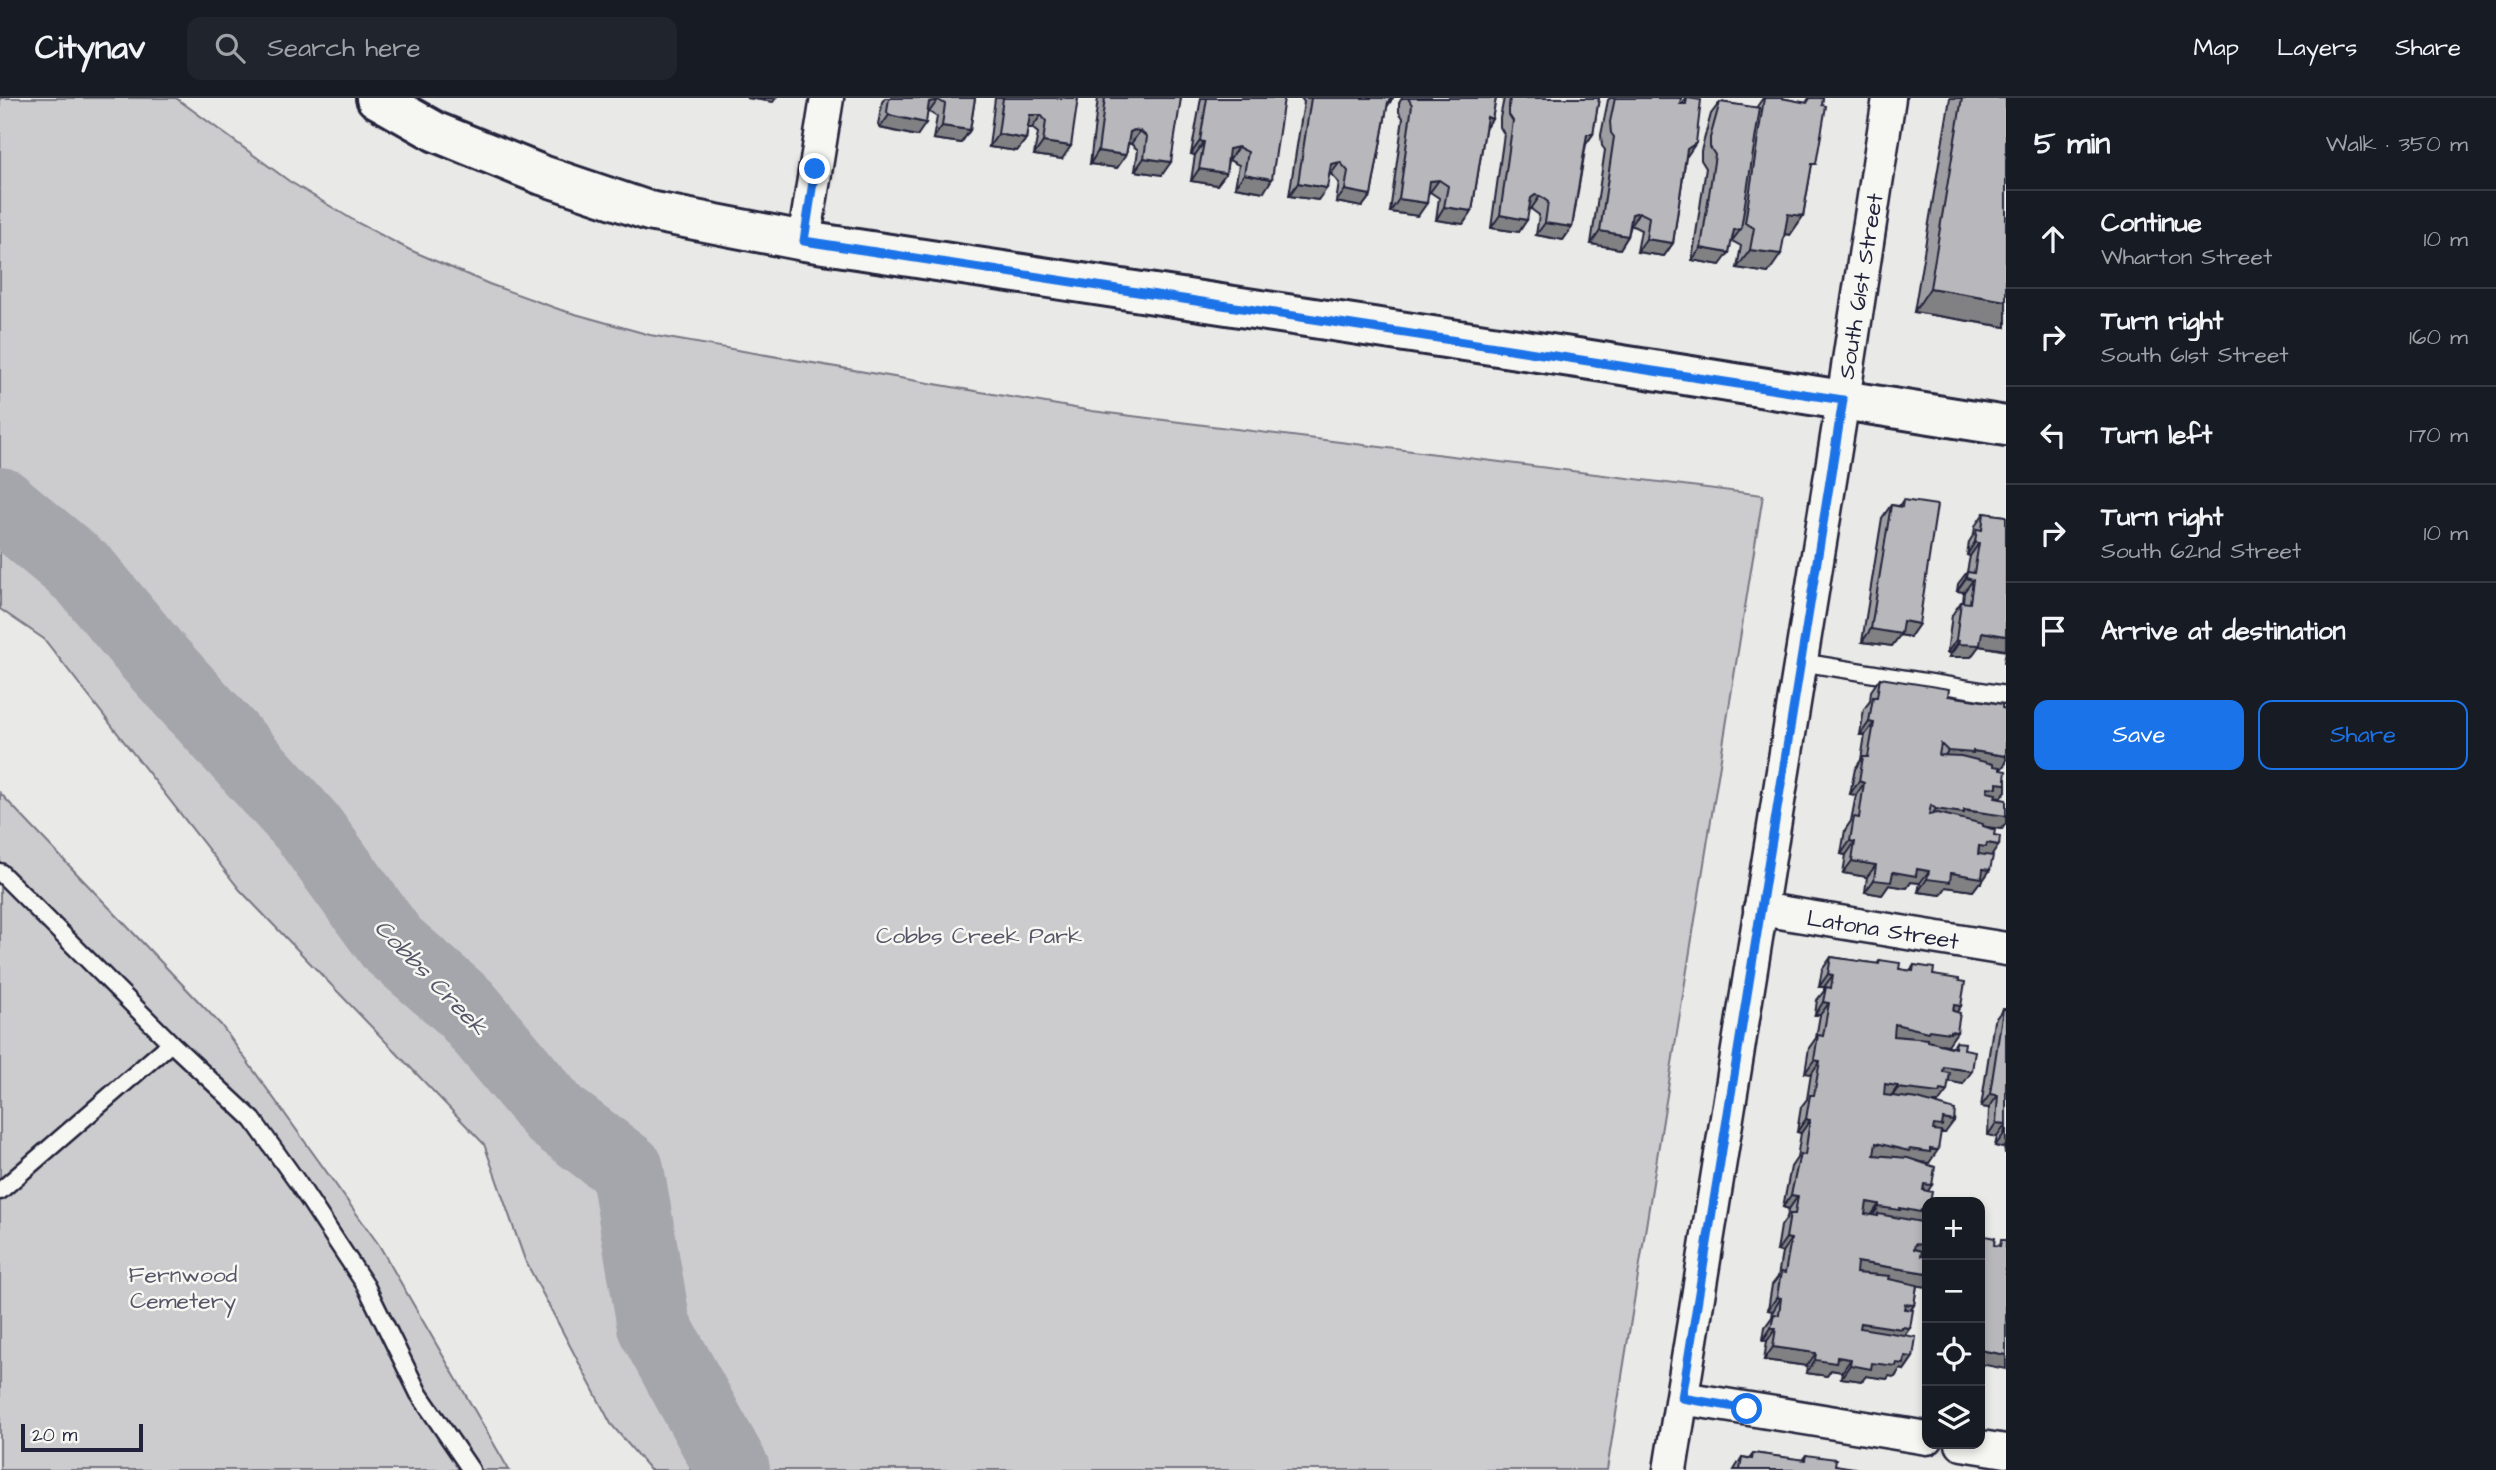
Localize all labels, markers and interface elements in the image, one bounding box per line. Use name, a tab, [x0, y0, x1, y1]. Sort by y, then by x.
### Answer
search box	[187, 17, 677, 80]
text: Citynav	[35, 25, 145, 71]
icon: search	[211, 29, 249, 67]
text: Search here	[267, 30, 421, 66]
text: Map	[2194, 31, 2239, 65]
text: Layers	[2277, 31, 2357, 65]
text: Share	[2395, 31, 2461, 65]
text: 5 min	[2034, 123, 2110, 165]
text: Walk · 350 m	[2326, 128, 2468, 160]
route end	[799, 153, 830, 184]
street label: South 61st Street	[1831, 190, 1892, 381]
text: Continue	[2101, 205, 2202, 241]
icon: ahead	[2034, 220, 2072, 258]
text: 10 m	[2423, 223, 2468, 255]
text: Wharton Street	[2101, 241, 2272, 273]
text: Turn right	[2101, 303, 2223, 339]
icon: right	[2034, 318, 2072, 356]
text: 160 m	[2409, 321, 2468, 353]
text: South 61st Street	[2101, 339, 2289, 371]
icon: left	[2034, 416, 2072, 454]
text: Turn left	[2101, 417, 2212, 453]
text: 170 m	[2409, 419, 2468, 451]
text: Turn right	[2101, 499, 2223, 535]
icon: right	[2034, 514, 2072, 552]
text: 10 m	[2423, 517, 2468, 549]
text: South 62nd Street	[2101, 535, 2301, 567]
icon: arrive	[2034, 612, 2072, 650]
text: Arrive at destination	[2101, 613, 2346, 649]
button: Save	[2034, 700, 2244, 770]
button: Share	[2258, 700, 2468, 770]
street label: Latona Street	[1805, 902, 1962, 958]
water label: Cobbs Creek	[366, 912, 495, 1044]
park label: Cobbs Creek Park	[876, 920, 1082, 952]
map controls	[1922, 1197, 1985, 1449]
button: +	[1922, 1197, 1985, 1260]
park label: Fernwood Cemetery	[129, 1259, 238, 1318]
button: −	[1922, 1260, 1985, 1323]
button: locate	[1922, 1323, 1985, 1386]
button: layers	[1922, 1386, 1985, 1449]
route start	[1731, 1393, 1762, 1424]
scale bar	[21, 1421, 144, 1453]
text: 20 m	[32, 1422, 77, 1449]

